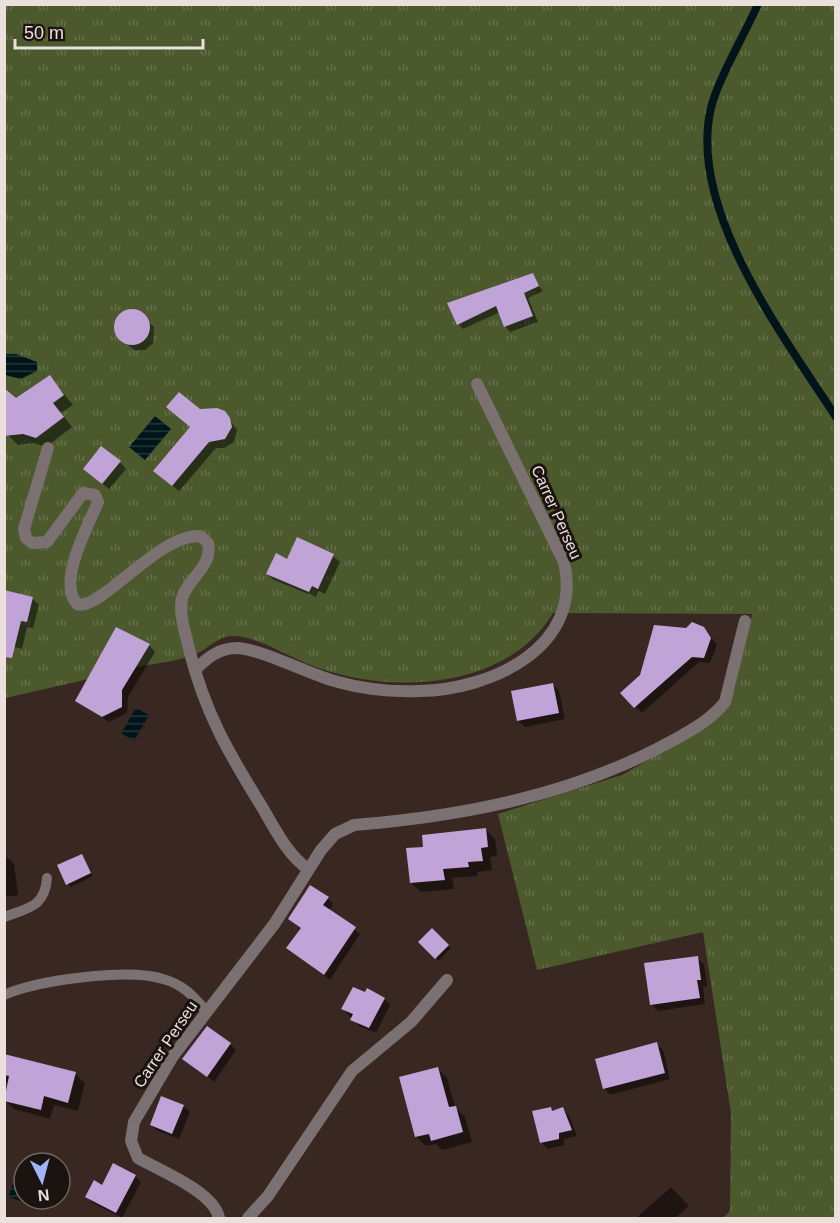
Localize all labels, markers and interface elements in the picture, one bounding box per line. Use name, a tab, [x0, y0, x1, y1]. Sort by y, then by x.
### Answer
scale bar	[15, 12, 202, 50]
text: 50 m	[24, 23, 64, 43]
street label: Carrer Perseu	[528, 463, 585, 562]
street label: Carrer Perseu	[130, 998, 201, 1091]
north arrow	[12, 1151, 72, 1211]
text: N	[37, 1186, 50, 1204]

